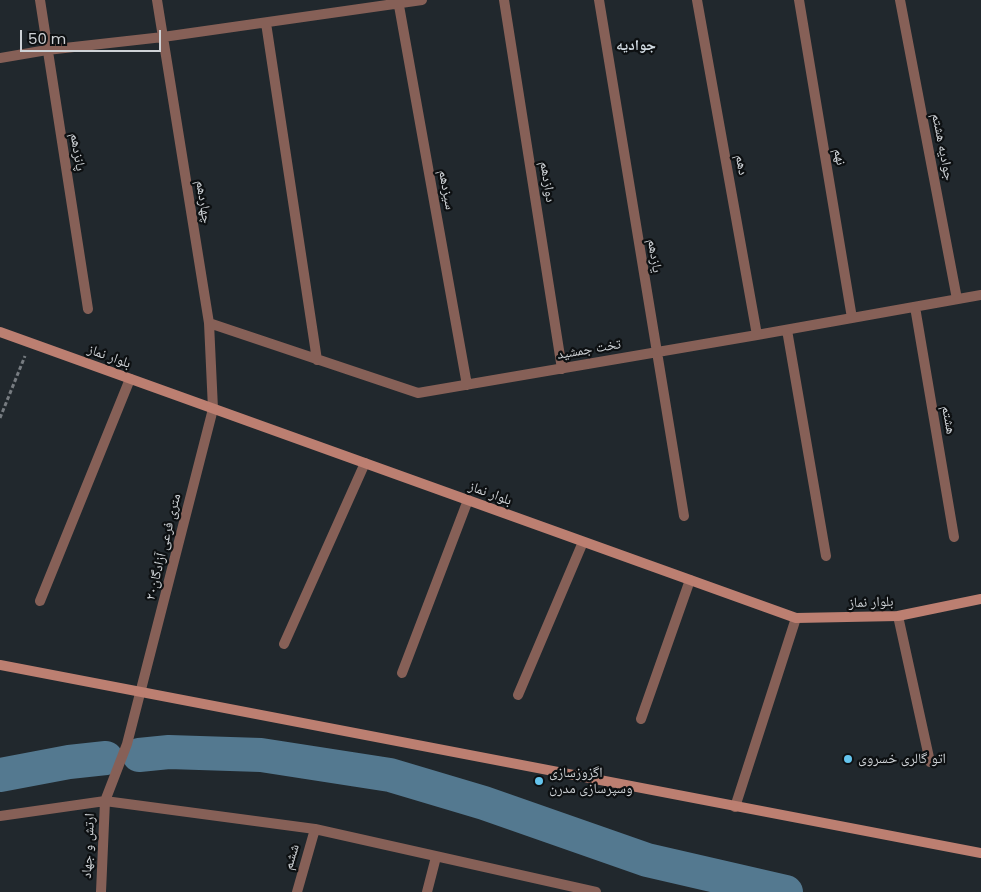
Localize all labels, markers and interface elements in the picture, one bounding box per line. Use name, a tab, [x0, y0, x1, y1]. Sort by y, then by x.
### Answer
scale bar	[22, 20, 164, 52]
text: 50 m	[28, 28, 66, 49]
district label: جوادیه	[616, 37, 656, 55]
street label: جوادیه هشتم	[927, 112, 957, 182]
street label: پانزدهم	[66, 132, 88, 172]
street label: نهم	[829, 147, 849, 167]
street label: دهم	[731, 154, 751, 176]
street label: دوازدهم	[535, 160, 559, 204]
street label: سیزدهم	[434, 169, 458, 211]
street label: چهاردهم	[191, 179, 215, 225]
street label: یازدهم	[643, 238, 665, 274]
street label: تخت جمشید	[556, 336, 622, 364]
street label: بلوار نماز	[85, 341, 133, 373]
street label: هشتم	[937, 404, 959, 436]
street label: بلوار نماز	[466, 478, 514, 510]
street label: ۲۰متری فرعی آزادگان	[143, 492, 185, 602]
street label: بلوار نماز	[848, 594, 894, 612]
place label: اتو گالری خسروی	[858, 751, 946, 767]
marker: اتو گالری خسروی	[842, 753, 854, 765]
place label: اگزوزسازی وسپرسازی مدرن	[549, 765, 633, 798]
marker: اگزوزسازی وسپرسازی مدرن	[533, 775, 545, 787]
street label: ارتش و جهاد	[79, 813, 99, 879]
street label: ششم	[280, 842, 304, 872]

